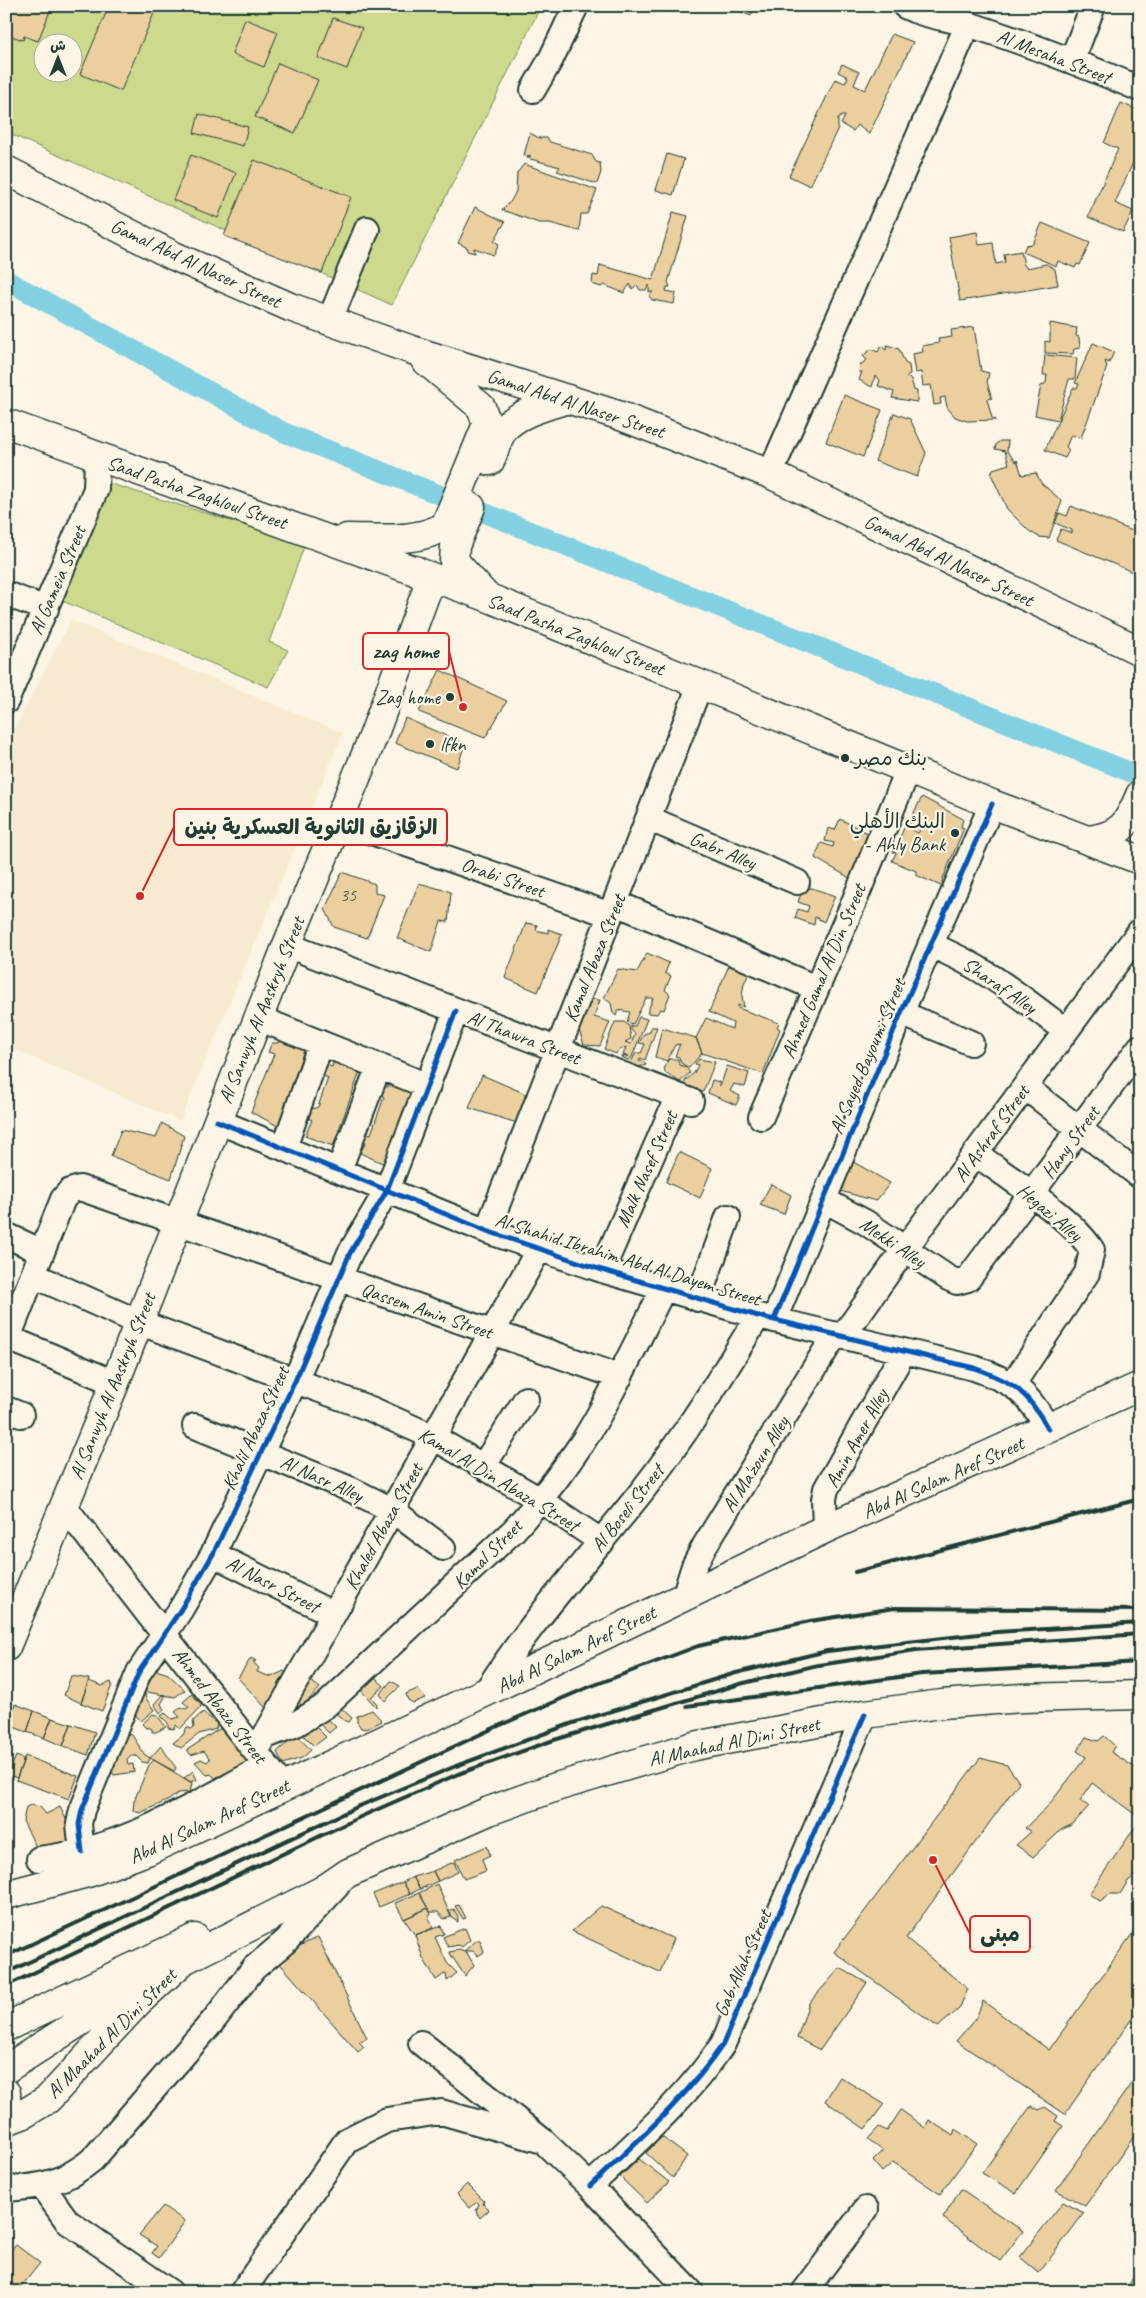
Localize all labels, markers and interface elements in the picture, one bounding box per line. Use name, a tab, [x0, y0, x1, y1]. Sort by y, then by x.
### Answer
street label: Al Mesaha Street	[993, 23, 1117, 91]
north arrow	[32, 32, 82, 82]
text: ش	[50, 37, 66, 54]
street label: Gamal Abd Al Naser Street	[107, 213, 287, 315]
street label: Gamal Abd Al Naser Street	[484, 363, 670, 445]
street label: Saad Pasha Zaghloul Street	[104, 450, 292, 536]
street label: Gamal Abd Al Naser Street	[860, 509, 1039, 613]
street label: Al Gameia Street	[23, 520, 93, 638]
street label: Saad Pasha Zaghloul Street	[484, 588, 670, 682]
callout: zag home	[363, 633, 449, 669]
text: zag home	[374, 638, 440, 664]
place label: Zag home	[375, 685, 441, 710]
marker: Zag home	[444, 691, 456, 703]
place label: lfkn	[440, 732, 466, 757]
marker: lfkn	[424, 738, 436, 750]
place label: بنك مصر	[853, 746, 927, 771]
marker: بنك مصر	[839, 752, 851, 764]
place label: البنك الأهلي - Ahly Bank	[850, 808, 947, 857]
callout: الزقازيق الثانوية العسكرية بنين	[174, 809, 447, 845]
text: الزقازيق الثانوية العسكرية بنين	[185, 814, 437, 841]
street label: Gabr Alley	[686, 825, 761, 876]
marker: البنك الأهلي - Ahly Bank	[949, 827, 961, 839]
street label: Orabi Street	[458, 852, 550, 904]
street label: Ahmed Gamal Al Din Street	[775, 878, 872, 1062]
house number: 35	[340, 884, 357, 906]
street label: Kamal Abaza Street	[558, 889, 632, 1026]
street label: Al Sanwyh Al Aaskryh Street	[213, 911, 311, 1107]
street label: Sharaf Alley	[958, 952, 1043, 1021]
street label: Al Sayed Bayoumi Street	[823, 973, 912, 1138]
street label: Al Thawra Street	[464, 1005, 586, 1071]
street label: Al Ashraf Street	[948, 1078, 1036, 1187]
street label: Hany Street	[1036, 1099, 1107, 1184]
street label: Malk Nasef Street	[610, 1105, 684, 1231]
street label: Hegazi Alley	[1012, 1178, 1088, 1248]
street label: Al Shahid Ibrahim Abd Al Dayem Street	[492, 1207, 766, 1312]
street label: Mekki Alley	[855, 1211, 931, 1274]
street label: Qassem Amin Street	[358, 1276, 498, 1345]
street label: Al Sanwyh Al Aaskryh Street	[64, 1287, 162, 1483]
street label: Khalil Abaza Street	[216, 1360, 296, 1494]
street label: Amin Amer Alley	[819, 1383, 895, 1492]
street label: Al Ma'zoun Alley	[716, 1411, 795, 1517]
street label: Kamal Al Din Abaza Street	[414, 1422, 586, 1539]
street label: Abd Al Salam Aref Street	[859, 1430, 1030, 1524]
street label: Al Nasr Alley	[277, 1449, 369, 1509]
street label: Khaled Abaza Street	[338, 1457, 430, 1594]
street label: Al Boseli Street	[585, 1457, 672, 1557]
street label: Kamal Street	[447, 1513, 529, 1594]
street label: Al Nasr Street	[222, 1550, 326, 1620]
street label: Abd Al Salam Aref Street	[493, 1599, 662, 1699]
street label: Ahmed Abaza Street	[167, 1642, 274, 1770]
street label: Al Maahad Al Dini Street	[646, 1711, 824, 1772]
street label: Abd Al Salam Aref Street	[125, 1772, 295, 1870]
street label: Gab Allah Street	[708, 1904, 778, 2020]
callout: مبنى	[970, 1916, 1030, 1952]
text: مبنى	[980, 1921, 1020, 1947]
street label: Al Maahad Al Dini Street	[41, 1961, 183, 2104]

